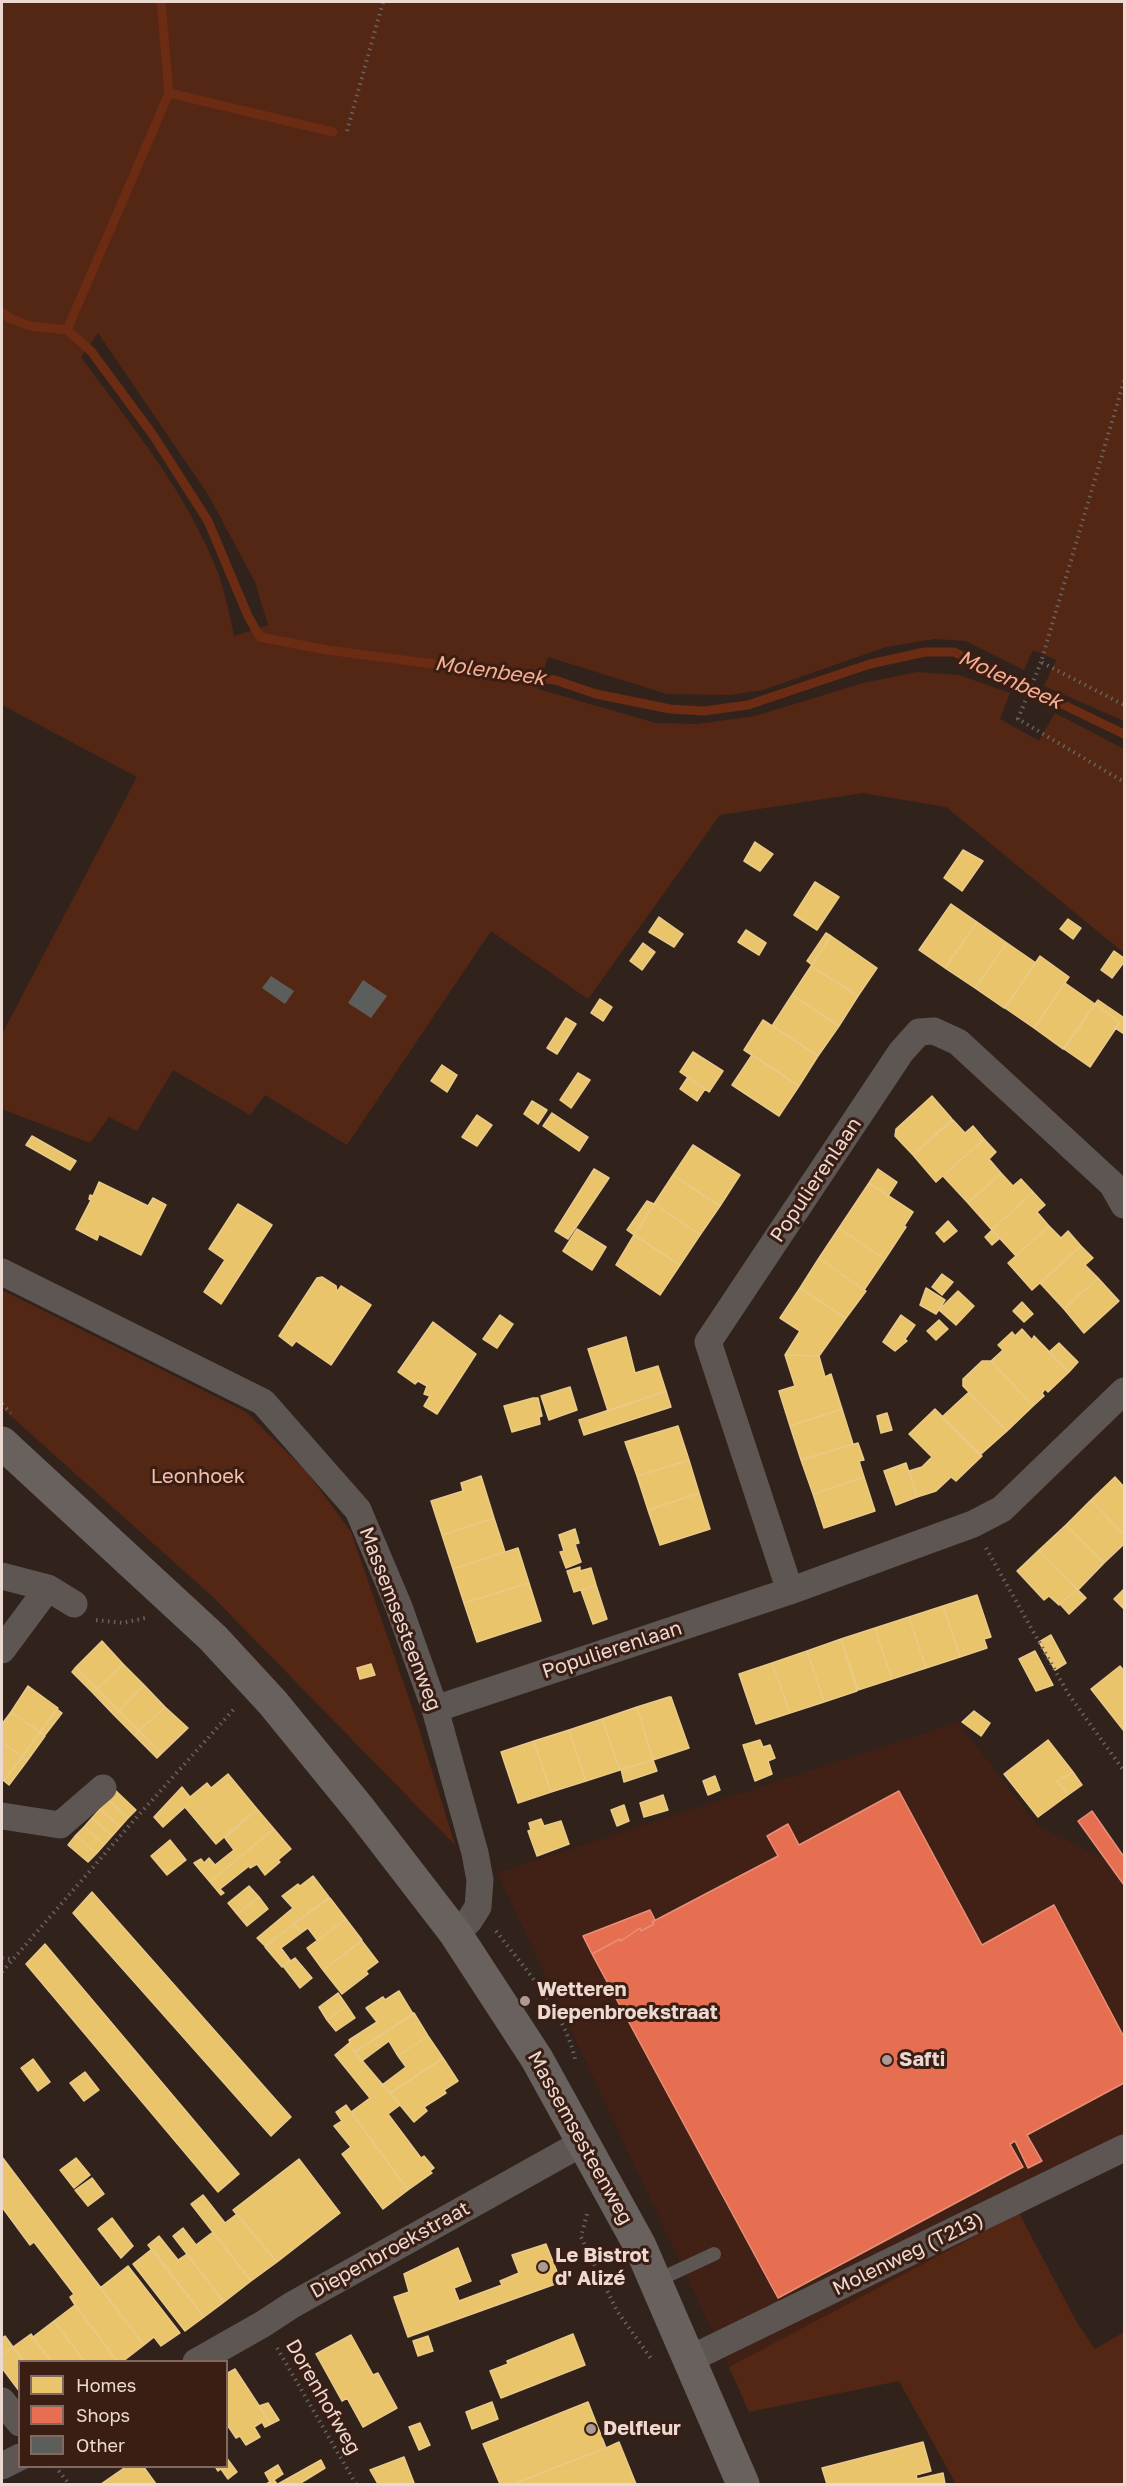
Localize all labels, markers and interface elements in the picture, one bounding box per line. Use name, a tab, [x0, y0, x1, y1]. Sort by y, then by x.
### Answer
water label: Molenbeek	[954, 645, 1066, 715]
water label: Molenbeek	[433, 651, 547, 691]
street label: Populierenlaan	[765, 1113, 867, 1247]
park label: Leonhoek	[151, 1465, 245, 1489]
street label: Massemsesteenweg	[354, 1524, 446, 1714]
street label: Populierenlaan	[539, 1616, 685, 1684]
place label: Wetteren Diepenbroekstraat	[537, 1978, 718, 2025]
marker: Wetteren Diepenbroekstraat	[518, 1994, 532, 2008]
street label: Massemsesteenweg	[522, 2047, 638, 2229]
place label: Safti	[899, 2048, 945, 2072]
marker: Safti	[880, 2053, 894, 2067]
street label: Diepenbroekstraat	[306, 2196, 474, 2304]
street label: Molenweg (T213)	[829, 2207, 987, 2301]
place label: Le Bistrot d' Alizé	[555, 2244, 649, 2291]
marker: Le Bistrot d' Alizé	[536, 2260, 550, 2274]
street label: Dorenhofweg	[280, 2335, 366, 2459]
legend	[18, 2360, 228, 2468]
text: Homes	[76, 2374, 136, 2396]
text: Shops	[76, 2404, 130, 2426]
place label: Delfleur	[603, 2417, 681, 2441]
marker: Delfleur	[584, 2422, 598, 2436]
text: Other	[76, 2434, 125, 2456]

